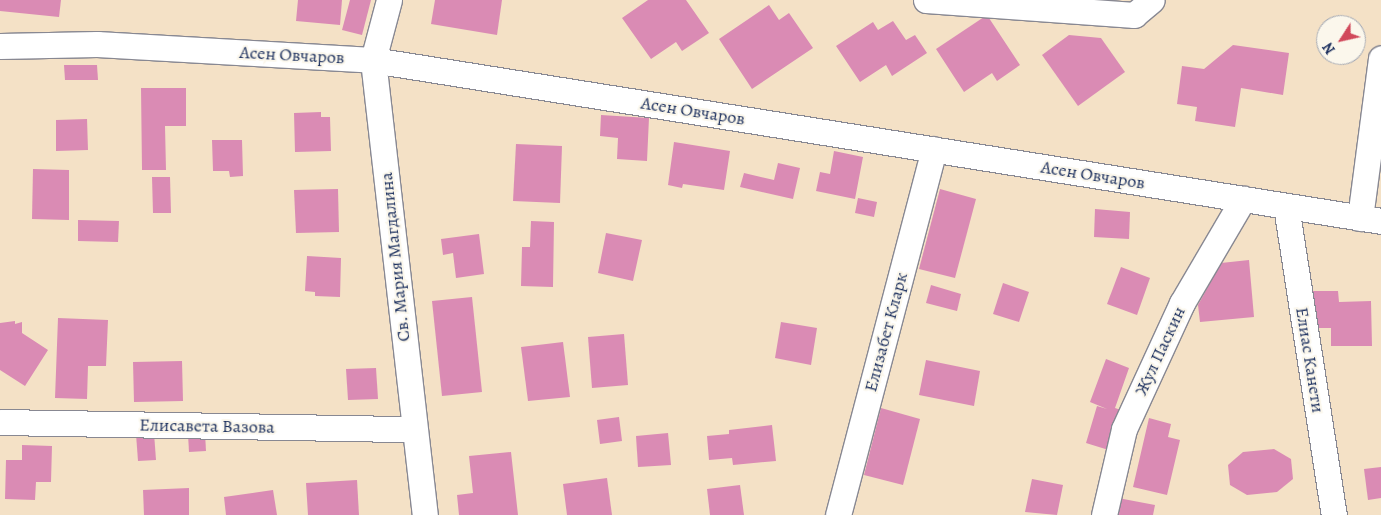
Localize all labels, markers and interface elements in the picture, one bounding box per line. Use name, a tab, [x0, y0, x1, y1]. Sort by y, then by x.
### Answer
north arrow	[1316, 15, 1366, 65]
text: N	[1318, 39, 1340, 58]
street label: Асен Овчаров	[239, 41, 345, 69]
street label: Асен Овчаров	[639, 92, 747, 130]
street label: Асен Овчаров	[1039, 156, 1147, 194]
street label: Св. Мария Магдалина	[375, 171, 415, 343]
street label: Елизабет Кларк	[860, 270, 912, 394]
street label: Жул Паскин	[1130, 303, 1190, 399]
street label: Елиас Канети	[1291, 306, 1329, 414]
street label: Елисавета Вазова	[139, 414, 275, 438]

